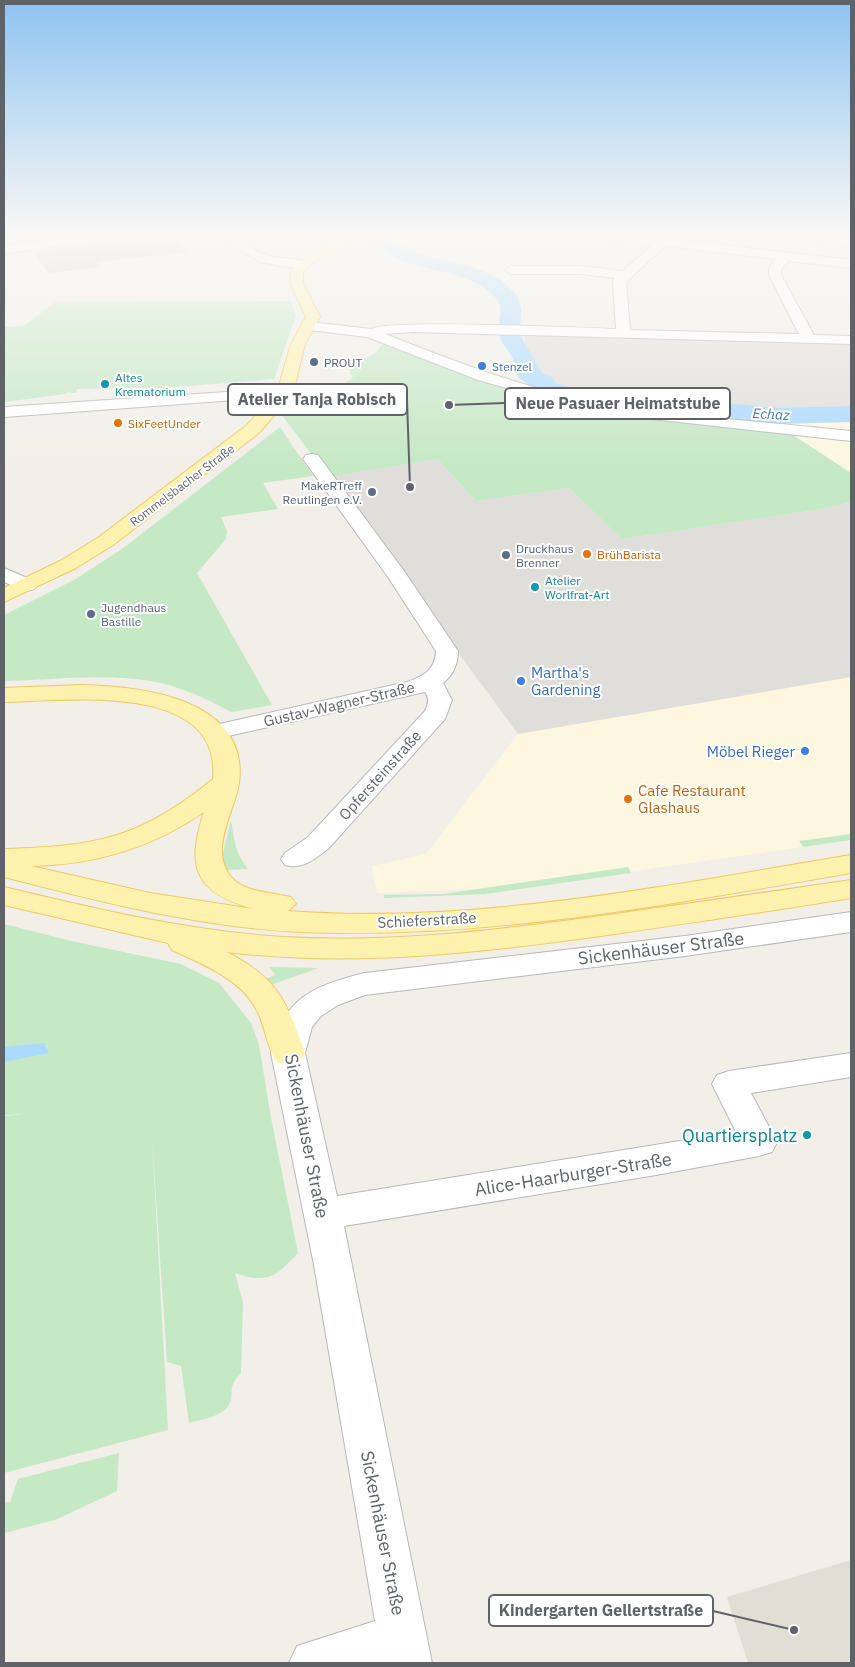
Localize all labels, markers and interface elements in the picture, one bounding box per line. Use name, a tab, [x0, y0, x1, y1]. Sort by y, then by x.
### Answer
place label: PROUT	[324, 355, 362, 370]
marker: PROUT	[308, 356, 320, 368]
place label: Stenzel	[492, 359, 532, 374]
marker: Stenzel	[476, 360, 488, 372]
place label: Altes Krematorium	[115, 370, 186, 399]
marker: Altes Krematorium	[99, 378, 111, 390]
callout: Atelier Tanja Robisch	[228, 384, 407, 415]
callout: Neue Pasuaer Heimatstube	[505, 388, 730, 419]
text: Atelier Tanja Robisch	[238, 389, 396, 409]
text: Neue Pasuaer Heimatstube	[515, 393, 721, 413]
water label: Echaz	[752, 404, 791, 424]
place label: SixFeetUnder	[128, 416, 201, 431]
marker: SixFeetUnder	[112, 417, 124, 429]
street label: Rommelsbacher Straße	[127, 441, 238, 529]
place label: MakeRTreff Reutlingen e.V.	[283, 478, 362, 507]
marker: MakeRTreff Reutlingen e.V.	[366, 486, 378, 498]
place label: Druckhaus Brenner	[516, 541, 574, 570]
place label: BrühBarista	[597, 547, 661, 562]
marker: BrühBarista	[581, 548, 593, 560]
marker: Druckhaus Brenner	[500, 549, 512, 561]
place label: Atelier Worlfrat-Art	[545, 573, 609, 602]
marker: Atelier Worlfrat-Art	[529, 581, 541, 593]
place label: Jugendhaus Bastille	[101, 600, 167, 629]
marker: Jugendhaus Bastille	[85, 608, 97, 620]
place label: Martha's Gardening	[531, 663, 601, 699]
marker: Martha's Gardening	[515, 675, 527, 687]
street label: Gustav-Wagner-Straße	[262, 677, 416, 731]
street label: Opfersteinstraße	[335, 726, 425, 824]
place label: Möbel Rieger	[707, 742, 795, 761]
marker: Möbel Rieger	[799, 745, 811, 757]
place label: Cafe Restaurant Glashaus	[638, 781, 746, 817]
marker: Cafe Restaurant Glashaus	[622, 793, 634, 805]
street label: Schieferstraße	[377, 908, 477, 932]
street label: Sickenhäuser Straße	[577, 926, 745, 970]
street label: Sickenhäuser Straße	[280, 1052, 334, 1220]
place label: Quartiersplatz	[682, 1124, 797, 1147]
marker: Quartiersplatz	[801, 1129, 813, 1141]
street label: Alice-Haarburger-Straße	[473, 1147, 673, 1201]
street label: Sickenhäuser Straße	[356, 1449, 410, 1617]
callout: Kindergarten Gellertstraße	[489, 1595, 713, 1626]
text: Kindergarten Gellertstraße	[499, 1600, 703, 1620]

